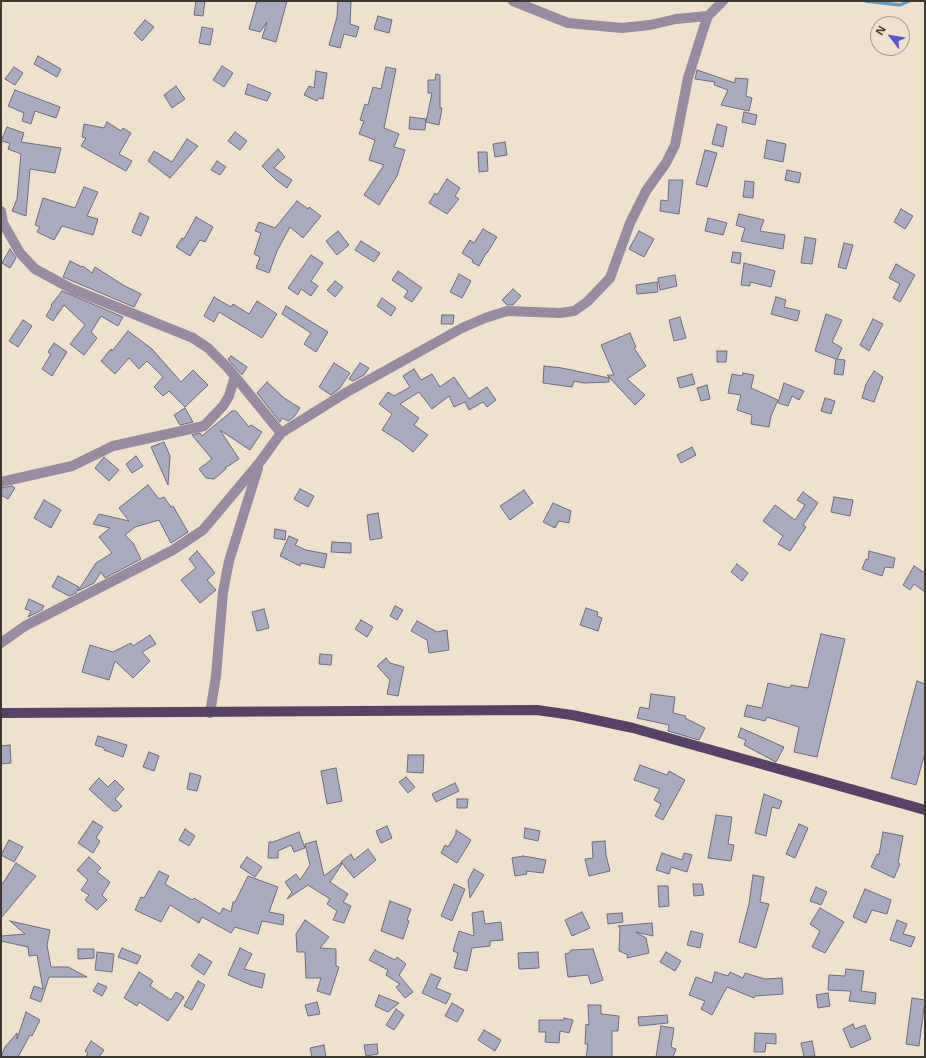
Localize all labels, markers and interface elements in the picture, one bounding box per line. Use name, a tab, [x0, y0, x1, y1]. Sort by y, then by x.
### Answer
north arrow	[870, 16, 910, 56]
text: N	[871, 22, 889, 38]

